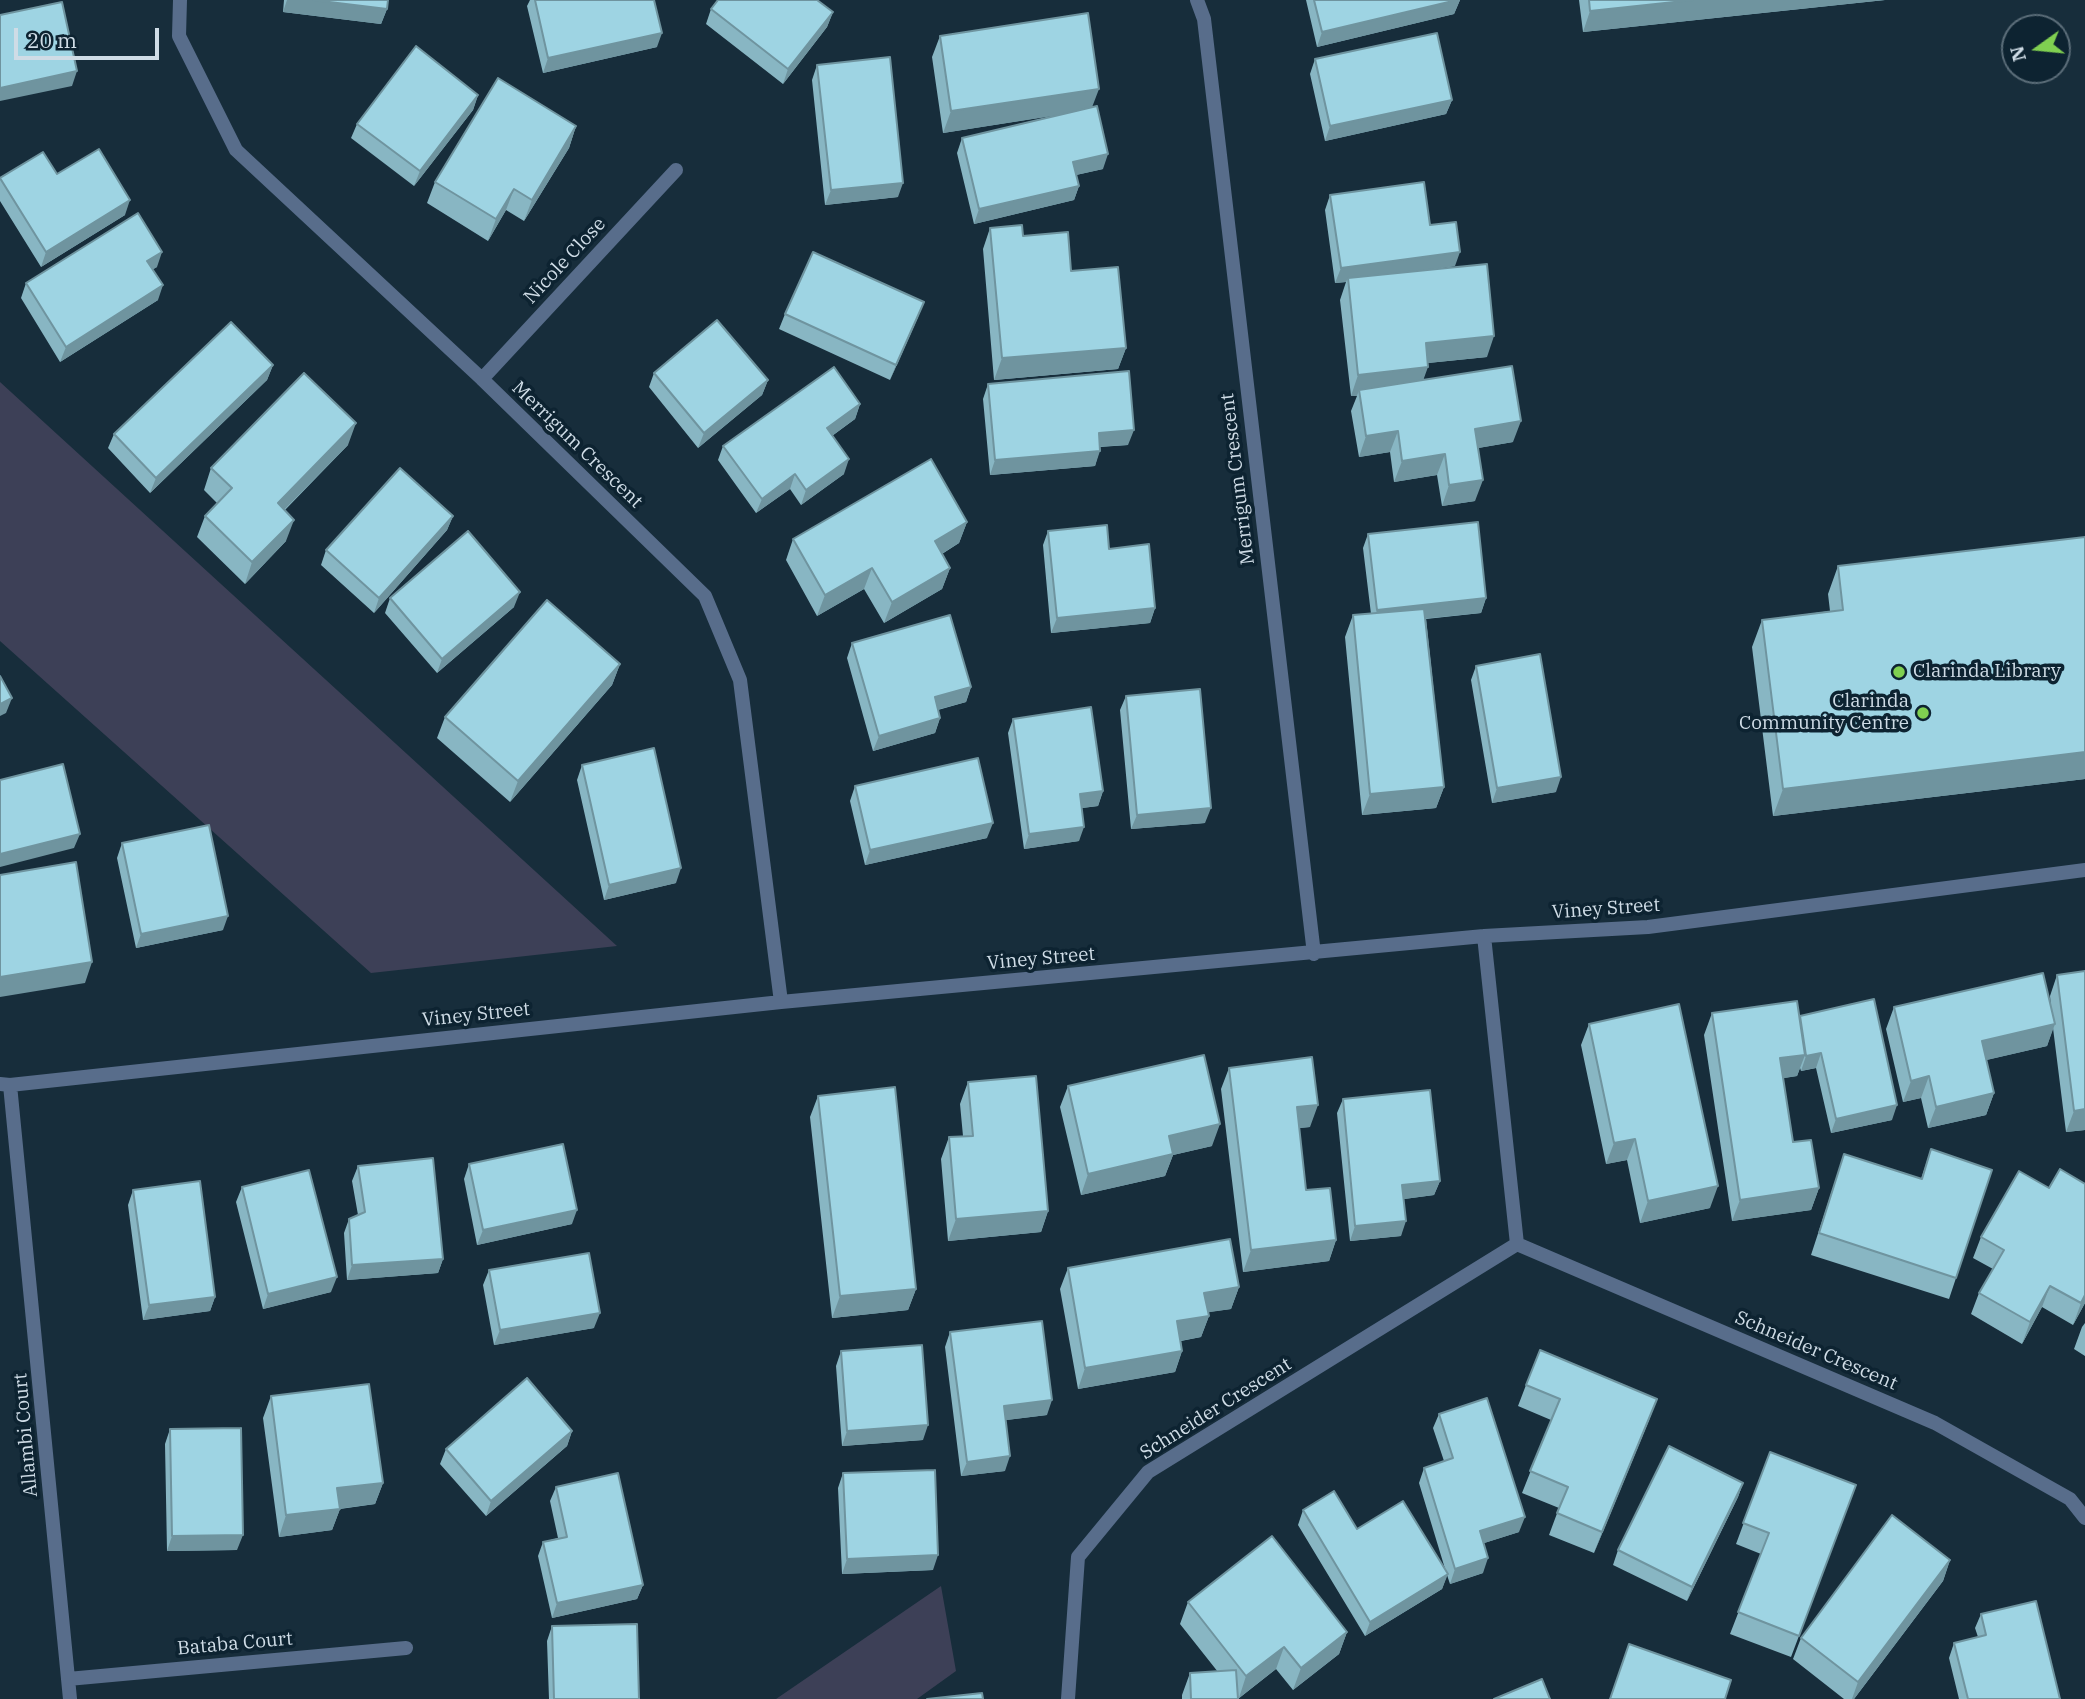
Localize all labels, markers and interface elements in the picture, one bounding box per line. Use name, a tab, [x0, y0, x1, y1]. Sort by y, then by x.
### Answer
scale bar	[18, 14, 163, 58]
north arrow	[2001, 14, 2071, 84]
text: 20 m	[27, 26, 77, 54]
text: N	[2004, 44, 2031, 64]
street label: Nicole Close	[519, 213, 611, 309]
street label: Merrigum Crescent	[507, 377, 647, 513]
street label: Merrigum Crescent	[1216, 392, 1260, 566]
place label: Clarinda Library	[1913, 661, 2061, 683]
marker: Clarinda Library	[1891, 664, 1907, 680]
place label: Clarinda Community Centre	[1739, 691, 1909, 735]
marker: Clarinda Community Centre	[1915, 705, 1931, 721]
street label: Viney Street	[1551, 894, 1661, 924]
street label: Viney Street	[986, 943, 1096, 975]
street label: Viney Street	[421, 998, 531, 1032]
street label: Schneider Crescent	[1731, 1306, 1901, 1396]
street label: Schneider Crescent	[1136, 1353, 1296, 1465]
street label: Allambi Court	[9, 1372, 43, 1498]
street label: Bataba Court	[176, 1628, 294, 1660]

